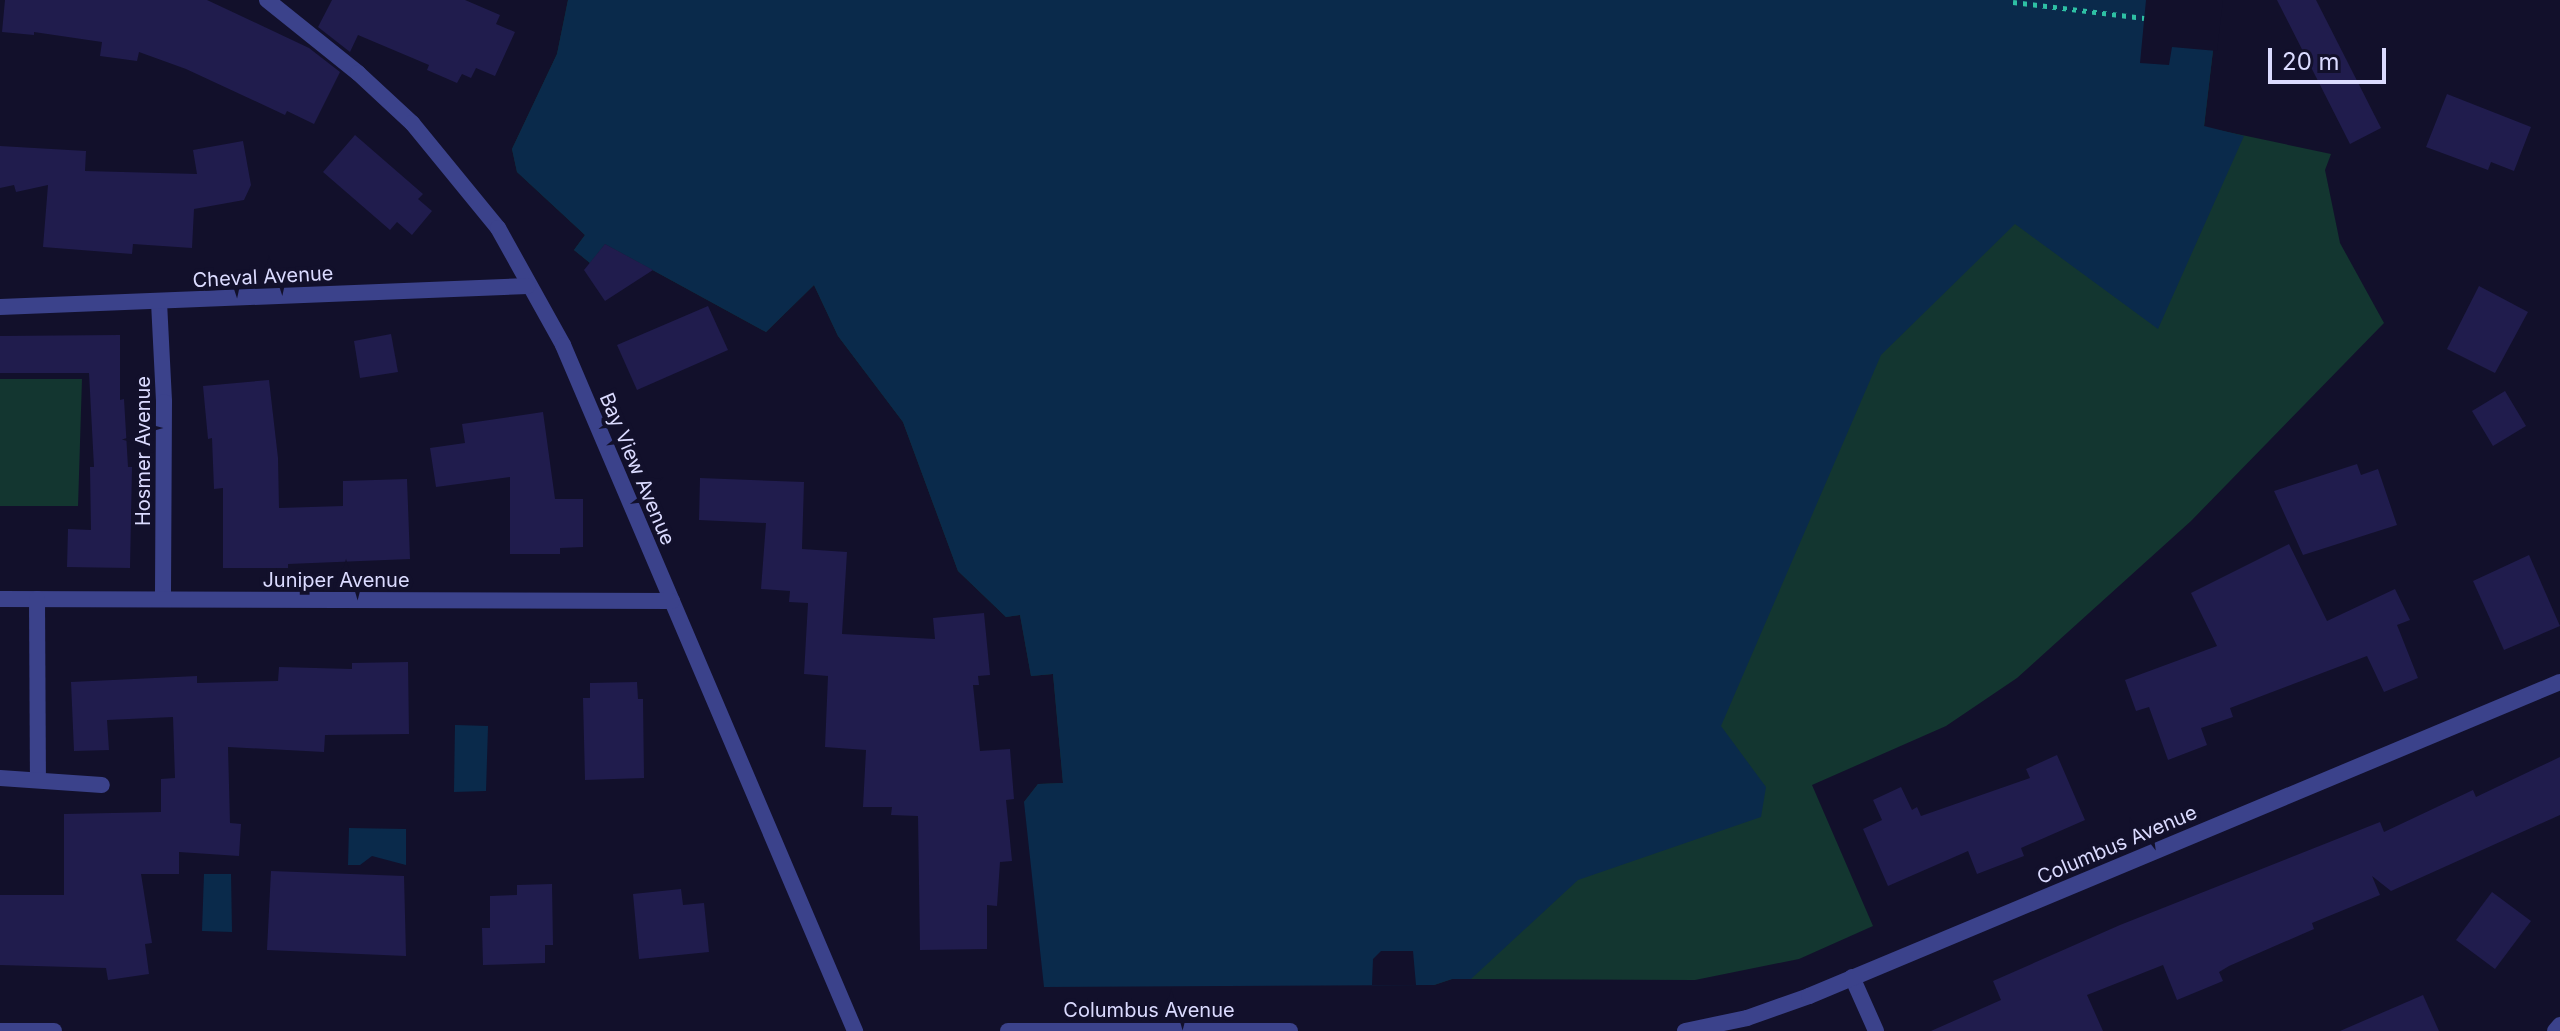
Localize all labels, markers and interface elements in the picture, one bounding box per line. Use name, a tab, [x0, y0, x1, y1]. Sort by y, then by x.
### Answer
scale bar	[2272, 32, 2390, 82]
text: 20 m	[2282, 47, 2340, 76]
street label: Cheval Avenue	[192, 261, 334, 293]
street label: Hosmer Avenue	[131, 376, 155, 526]
street label: Bay View Avenue	[594, 389, 680, 549]
street label: Juniper Avenue	[262, 568, 410, 592]
street label: Columbus Avenue	[2033, 800, 2201, 890]
street label: Columbus Avenue	[1063, 998, 1235, 1022]

